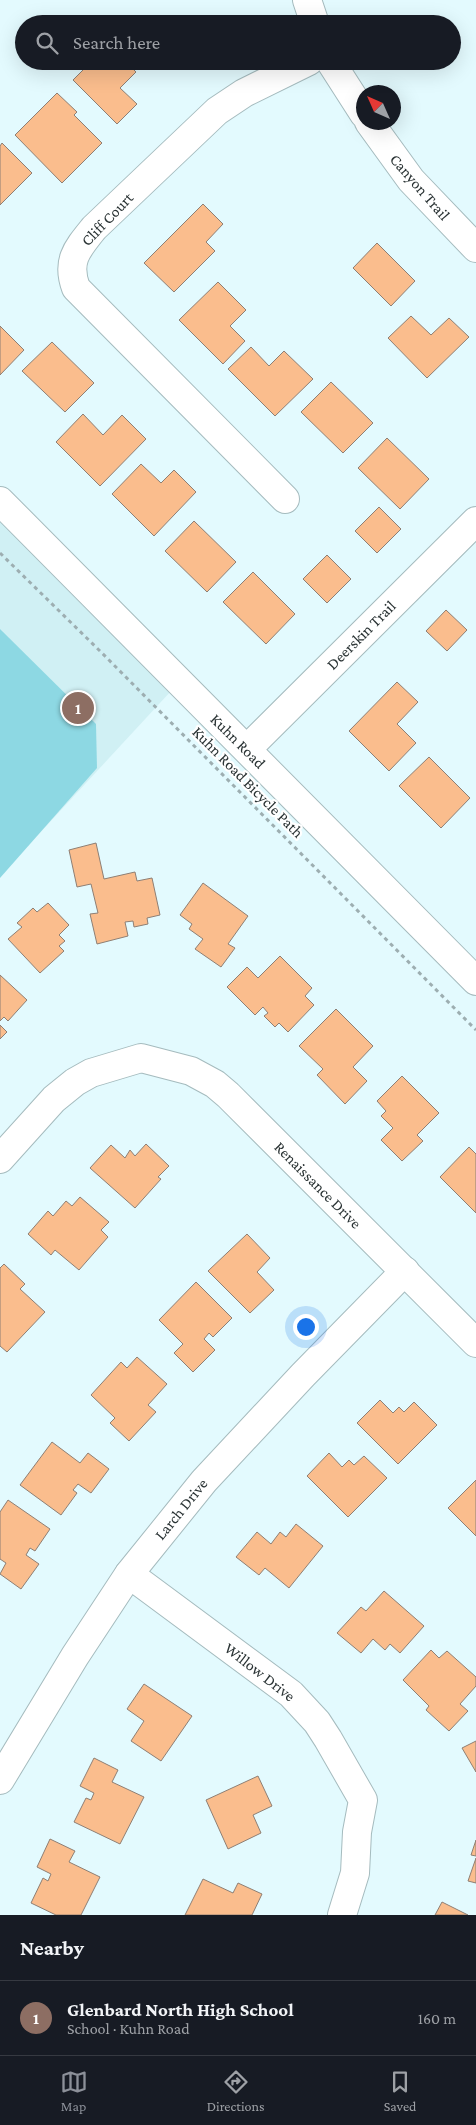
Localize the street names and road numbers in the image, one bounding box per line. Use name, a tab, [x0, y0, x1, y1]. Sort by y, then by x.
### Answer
street label: Canyon Trail	[386, 150, 453, 224]
street label: Cliff Court	[78, 188, 137, 249]
street label: Deerskin Trail	[323, 597, 399, 673]
street label: Kuhn Road	[207, 710, 269, 772]
street label: Kuhn Road Bicycle Path	[188, 723, 307, 842]
street label: Renaissance Drive	[271, 1138, 365, 1232]
street label: Larch Drive	[151, 1475, 211, 1543]
street label: Willow Drive	[221, 1639, 299, 1705]

